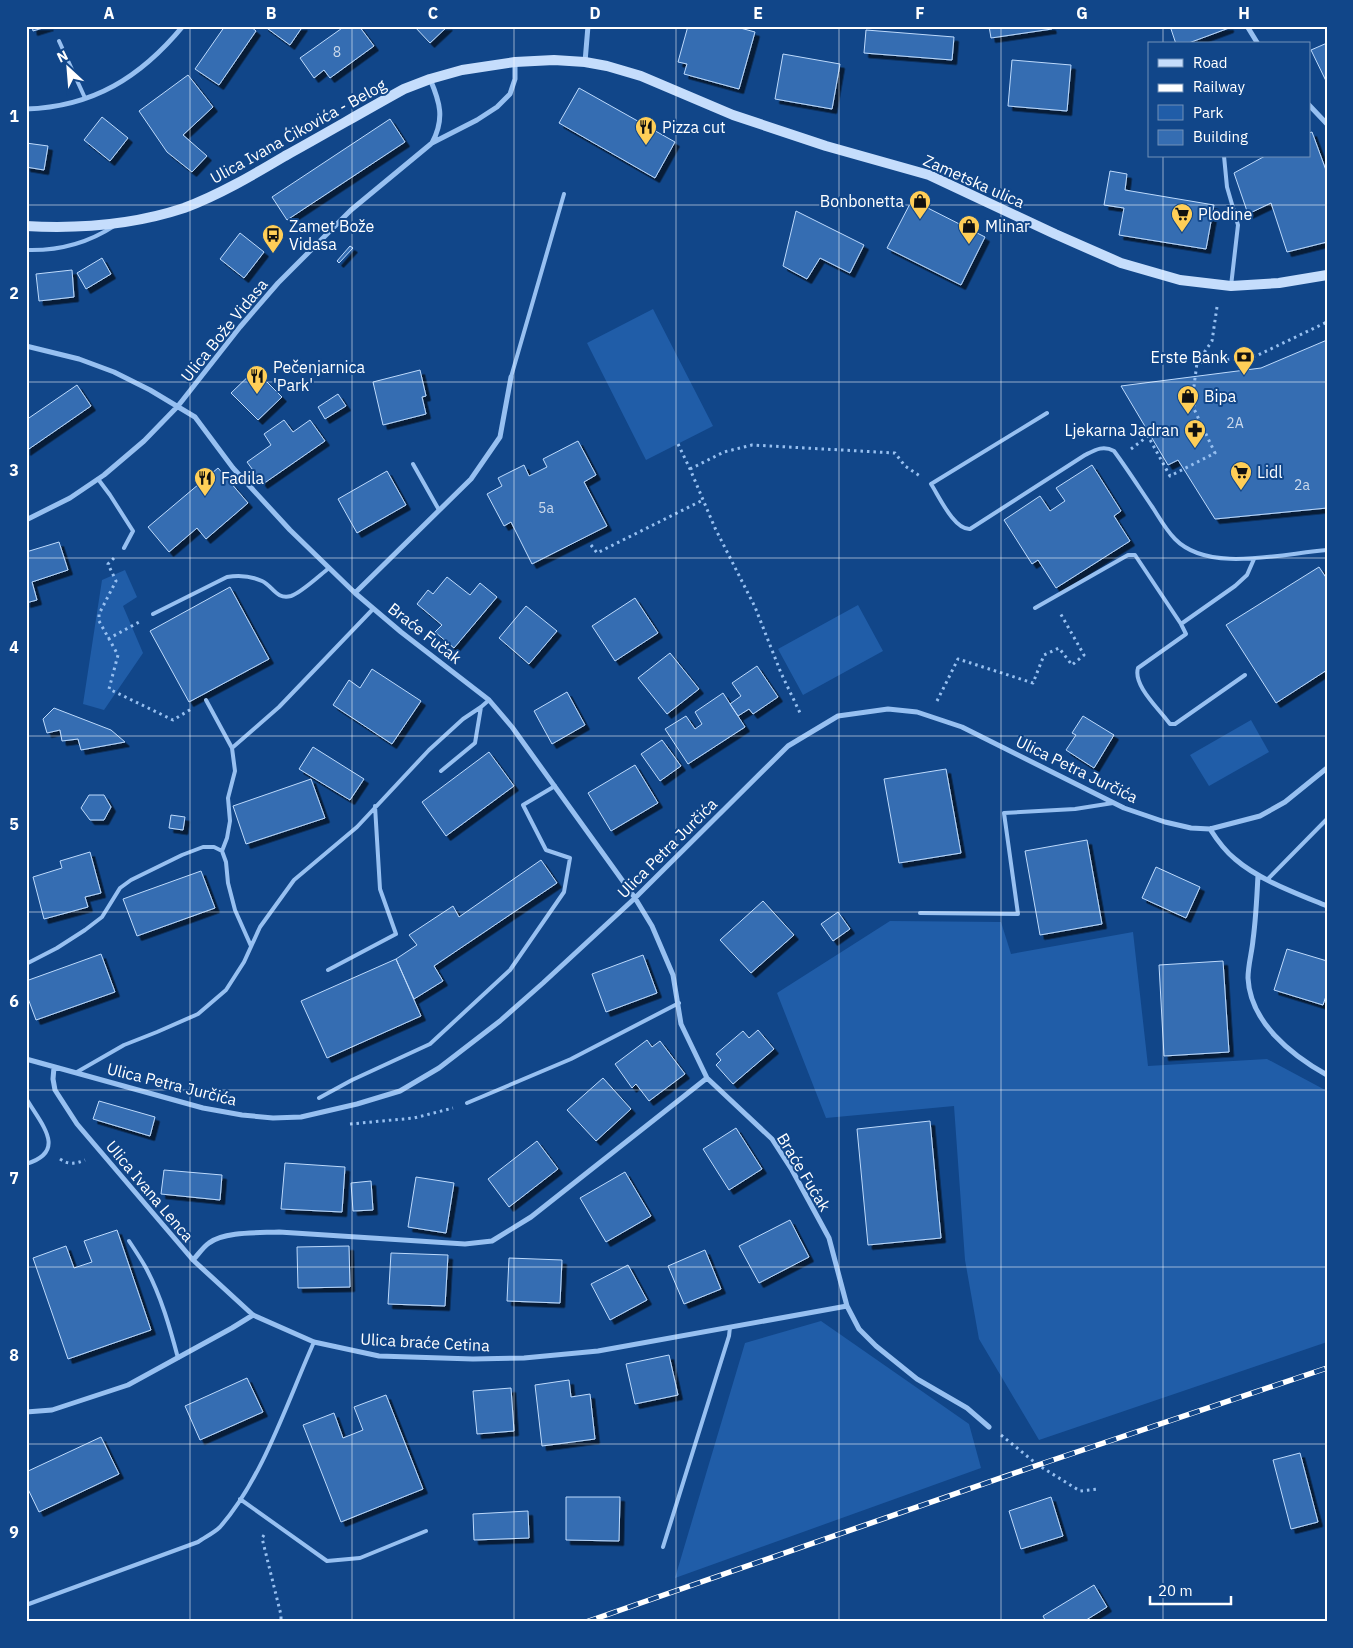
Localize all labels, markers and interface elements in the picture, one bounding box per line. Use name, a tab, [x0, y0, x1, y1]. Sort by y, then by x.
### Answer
text: A	[104, 3, 115, 23]
text: B	[266, 3, 277, 23]
text: C	[428, 3, 438, 23]
text: D	[589, 3, 601, 23]
text: E	[753, 3, 763, 23]
text: F	[915, 3, 925, 23]
text: G	[1076, 3, 1088, 23]
text: H	[1238, 3, 1250, 23]
north arrow	[42, 42, 92, 92]
legend	[1148, 42, 1310, 158]
house number: 8	[333, 43, 341, 61]
text: N	[54, 46, 71, 67]
text: Road	[1193, 53, 1228, 72]
street label: Ulica Ivana Ćikovića - Belog	[206, 73, 390, 188]
text: Railway	[1193, 77, 1246, 96]
text: Park	[1193, 103, 1223, 122]
text: 1	[9, 106, 19, 126]
restaurant icon: Pizza cut	[634, 115, 658, 146]
place label: Pizza cut	[662, 117, 726, 137]
text: Building	[1193, 127, 1248, 146]
street label: Zametska ulica	[920, 150, 1028, 212]
shop icon: Bonbonetta	[908, 189, 932, 220]
place label: Bonbonetta	[820, 191, 904, 211]
supermarket icon: Plodine	[1170, 202, 1194, 233]
place label: Plodine	[1198, 204, 1252, 224]
shop icon: Mlinar	[957, 214, 981, 245]
place label: Zamet Bože Vidasa	[289, 216, 375, 254]
place label: Mlinar	[985, 216, 1030, 236]
bus stop icon: Zamet Bože Vidasa	[261, 223, 285, 254]
street label: Ulica Bože Vidasa	[176, 274, 272, 385]
text: 2	[9, 283, 19, 303]
bank icon: Erste Bank	[1232, 345, 1256, 376]
place label: Erste Bank	[1150, 347, 1229, 367]
place label: Pečenjarnica 'Park'	[273, 357, 366, 395]
restaurant icon: Pečenjarnica 'Park'	[245, 364, 269, 395]
shop icon: Bipa	[1176, 384, 1200, 415]
place label: Bipa	[1204, 386, 1237, 406]
house number: 2A	[1226, 414, 1244, 432]
pharmacy icon: Ljekarna Jadran	[1183, 418, 1207, 449]
place label: Ljekarna Jadran	[1065, 420, 1179, 440]
text: 3	[9, 460, 19, 480]
supermarket icon: Lidl	[1229, 460, 1253, 491]
place label: Lidl	[1257, 462, 1283, 482]
restaurant icon: Fadila	[193, 466, 217, 497]
place label: Fadila	[221, 468, 264, 488]
house number: 2a	[1294, 476, 1310, 494]
house number: 5a	[538, 499, 554, 517]
street label: Braće Fučak	[384, 598, 466, 668]
text: 4	[9, 637, 19, 657]
street label: Ulica Petra Jurčića	[1013, 731, 1142, 807]
street label: Ulica Petra Jurčića	[613, 794, 721, 902]
text: 5	[9, 814, 19, 834]
text: 6	[9, 991, 19, 1011]
street label: Ulica Petra Jurčića	[105, 1058, 239, 1110]
street label: Braće Fućak	[773, 1129, 836, 1215]
street label: Ulica Ivana Lenca	[102, 1136, 198, 1246]
text: 7	[9, 1168, 19, 1188]
street label: Ulica braće Cetina	[360, 1329, 491, 1355]
text: 8	[9, 1345, 19, 1365]
text: 9	[9, 1522, 19, 1542]
scale bar	[1150, 1573, 1232, 1605]
text: 20 m	[1158, 1581, 1193, 1600]

